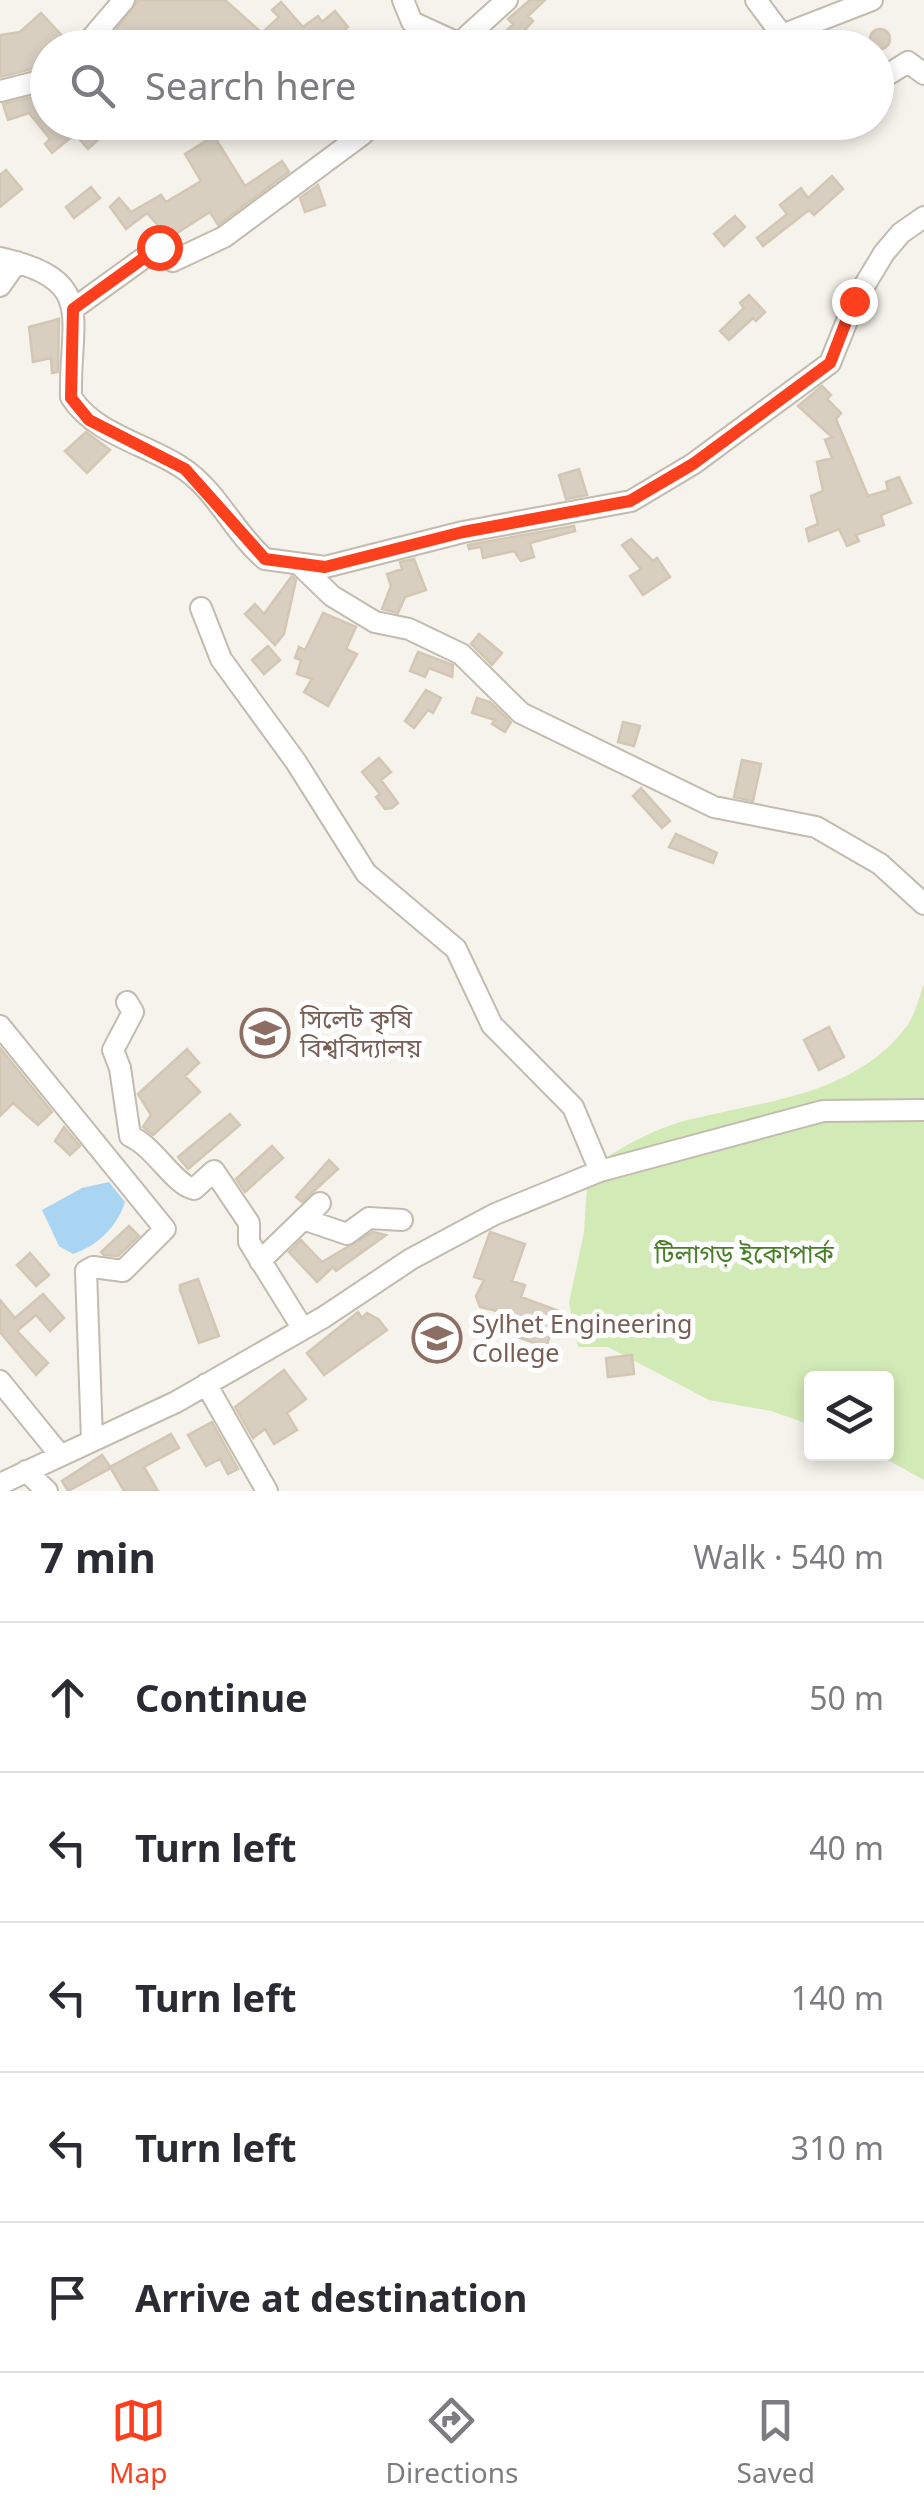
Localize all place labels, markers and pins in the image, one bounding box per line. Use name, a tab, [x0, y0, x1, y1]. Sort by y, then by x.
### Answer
place label: সিলেট কৃষি বিশ্ববিদ্যালয়	[299, 1001, 422, 1064]
school or university icon: সিলেট কৃষি বিশ্ববিদ্যালয়	[239, 1007, 291, 1059]
place label: Sylhet Engineering College	[472, 1306, 692, 1369]
school or university icon: Sylhet Engineering College	[411, 1312, 463, 1364]

